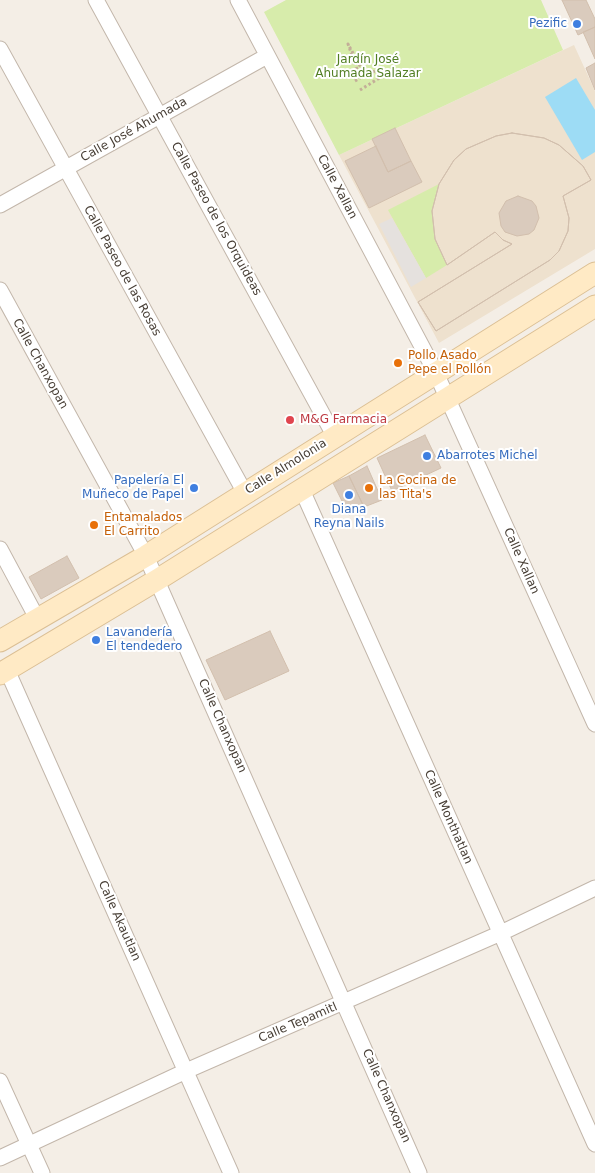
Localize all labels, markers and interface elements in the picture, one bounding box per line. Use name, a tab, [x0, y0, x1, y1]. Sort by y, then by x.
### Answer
place label: Pezific	[529, 17, 567, 31]
marker: Pezific	[571, 18, 583, 30]
park label: Jardín José Ahumada Salazar	[315, 53, 421, 81]
street label: Calle José Ahumada	[78, 95, 190, 165]
street label: Calle Paseo de los Orquideas	[168, 140, 264, 298]
street label: Calle Xallan	[314, 152, 360, 222]
street label: Calle Paseo de las Rosas	[80, 203, 164, 339]
street label: Calle Chanxopan	[9, 316, 71, 412]
place label: Pollo Asado Pepe el Pollón	[408, 349, 491, 377]
marker: Pollo Asado Pepe el Pollón	[392, 357, 404, 369]
place label: M&G Farmacia	[300, 413, 387, 427]
marker: M&G Farmacia	[284, 414, 296, 426]
street label: Calle Almolonia	[243, 436, 329, 498]
place label: Abarrotes Michel	[437, 449, 538, 463]
marker: Abarrotes Michel	[421, 450, 433, 462]
place label: Papelería El Muñeco de Papel	[82, 474, 184, 502]
place label: La Cocina de las Tita's	[379, 474, 456, 502]
marker: Papelería El Muñeco de Papel	[188, 482, 200, 494]
marker: La Cocina de las Tita's	[363, 482, 375, 494]
marker: Diana Reyna Nails	[343, 489, 355, 501]
place label: Diana Reyna Nails	[314, 503, 384, 531]
place label: Entamalados El Carrito	[104, 511, 182, 539]
marker: Entamalados El Carrito	[88, 519, 100, 531]
street label: Calle Xallan	[500, 526, 542, 596]
place label: Lavandería El tendedero	[106, 626, 182, 654]
marker: Lavandería El tendedero	[90, 634, 102, 646]
street label: Calle Chanxopan	[195, 677, 249, 775]
street label: Calle Monthatlan	[421, 768, 475, 866]
street label: Calle Akautlan	[95, 879, 143, 963]
street label: Calle Tepamitl	[256, 1000, 340, 1046]
street label: Calle Chanxopan	[359, 1047, 413, 1145]

